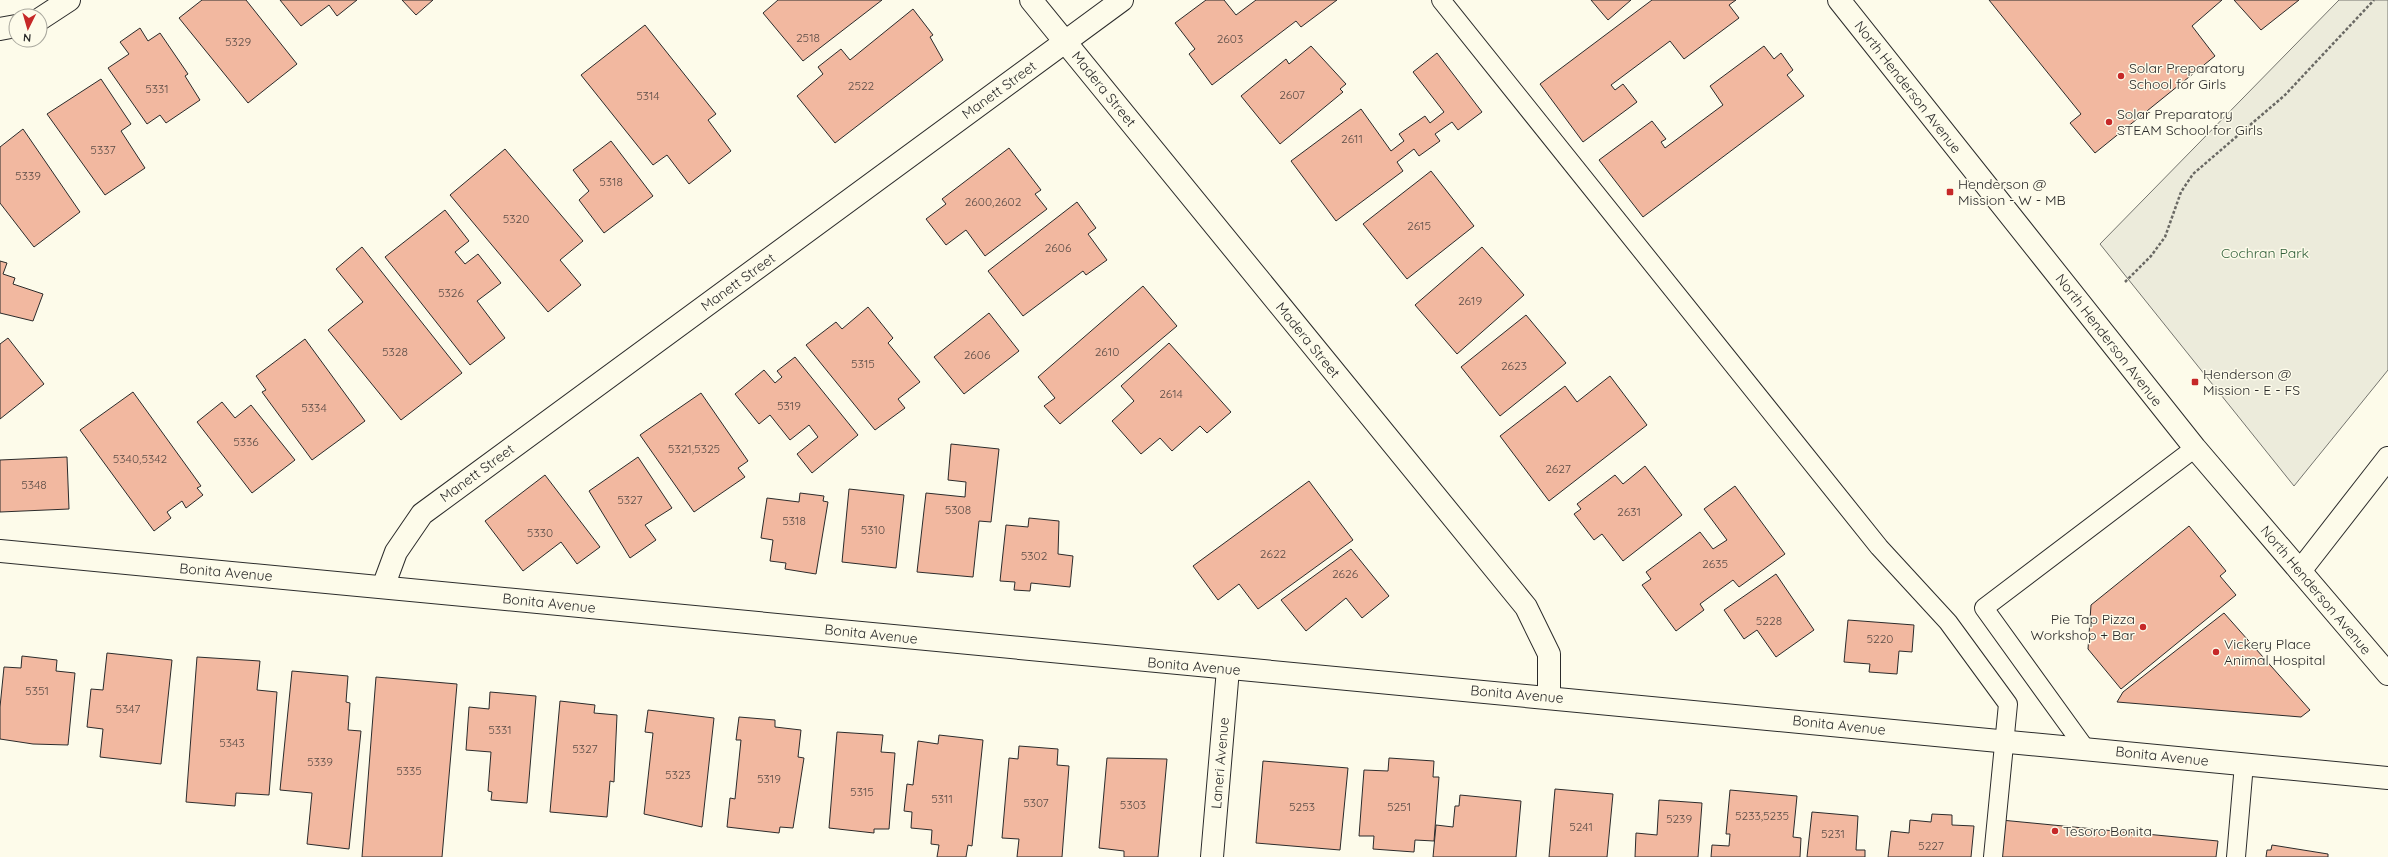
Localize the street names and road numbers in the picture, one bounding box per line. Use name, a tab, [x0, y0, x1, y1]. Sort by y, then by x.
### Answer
street label: North Henderson Avenue	[1851, 17, 1965, 157]
street label: Madera Street	[1068, 47, 1140, 131]
street label: Manett Street	[958, 57, 1040, 123]
street label: Manett Street	[697, 249, 779, 315]
street label: North Henderson Avenue	[2052, 270, 2166, 410]
street label: Madera Street	[1272, 298, 1344, 382]
street label: Manett Street	[436, 440, 518, 506]
street label: North Henderson Avenue	[2257, 522, 2375, 658]
street label: Bonita Avenue	[179, 559, 273, 585]
street label: Bonita Avenue	[502, 589, 597, 617]
street label: Bonita Avenue	[824, 620, 919, 648]
street label: Bonita Avenue	[1147, 653, 1241, 679]
street label: Bonita Avenue	[1470, 681, 1564, 707]
street label: Bonita Avenue	[1792, 711, 1887, 739]
street label: Laneri Avenue	[1207, 716, 1233, 810]
street label: Bonita Avenue	[2115, 742, 2210, 770]

